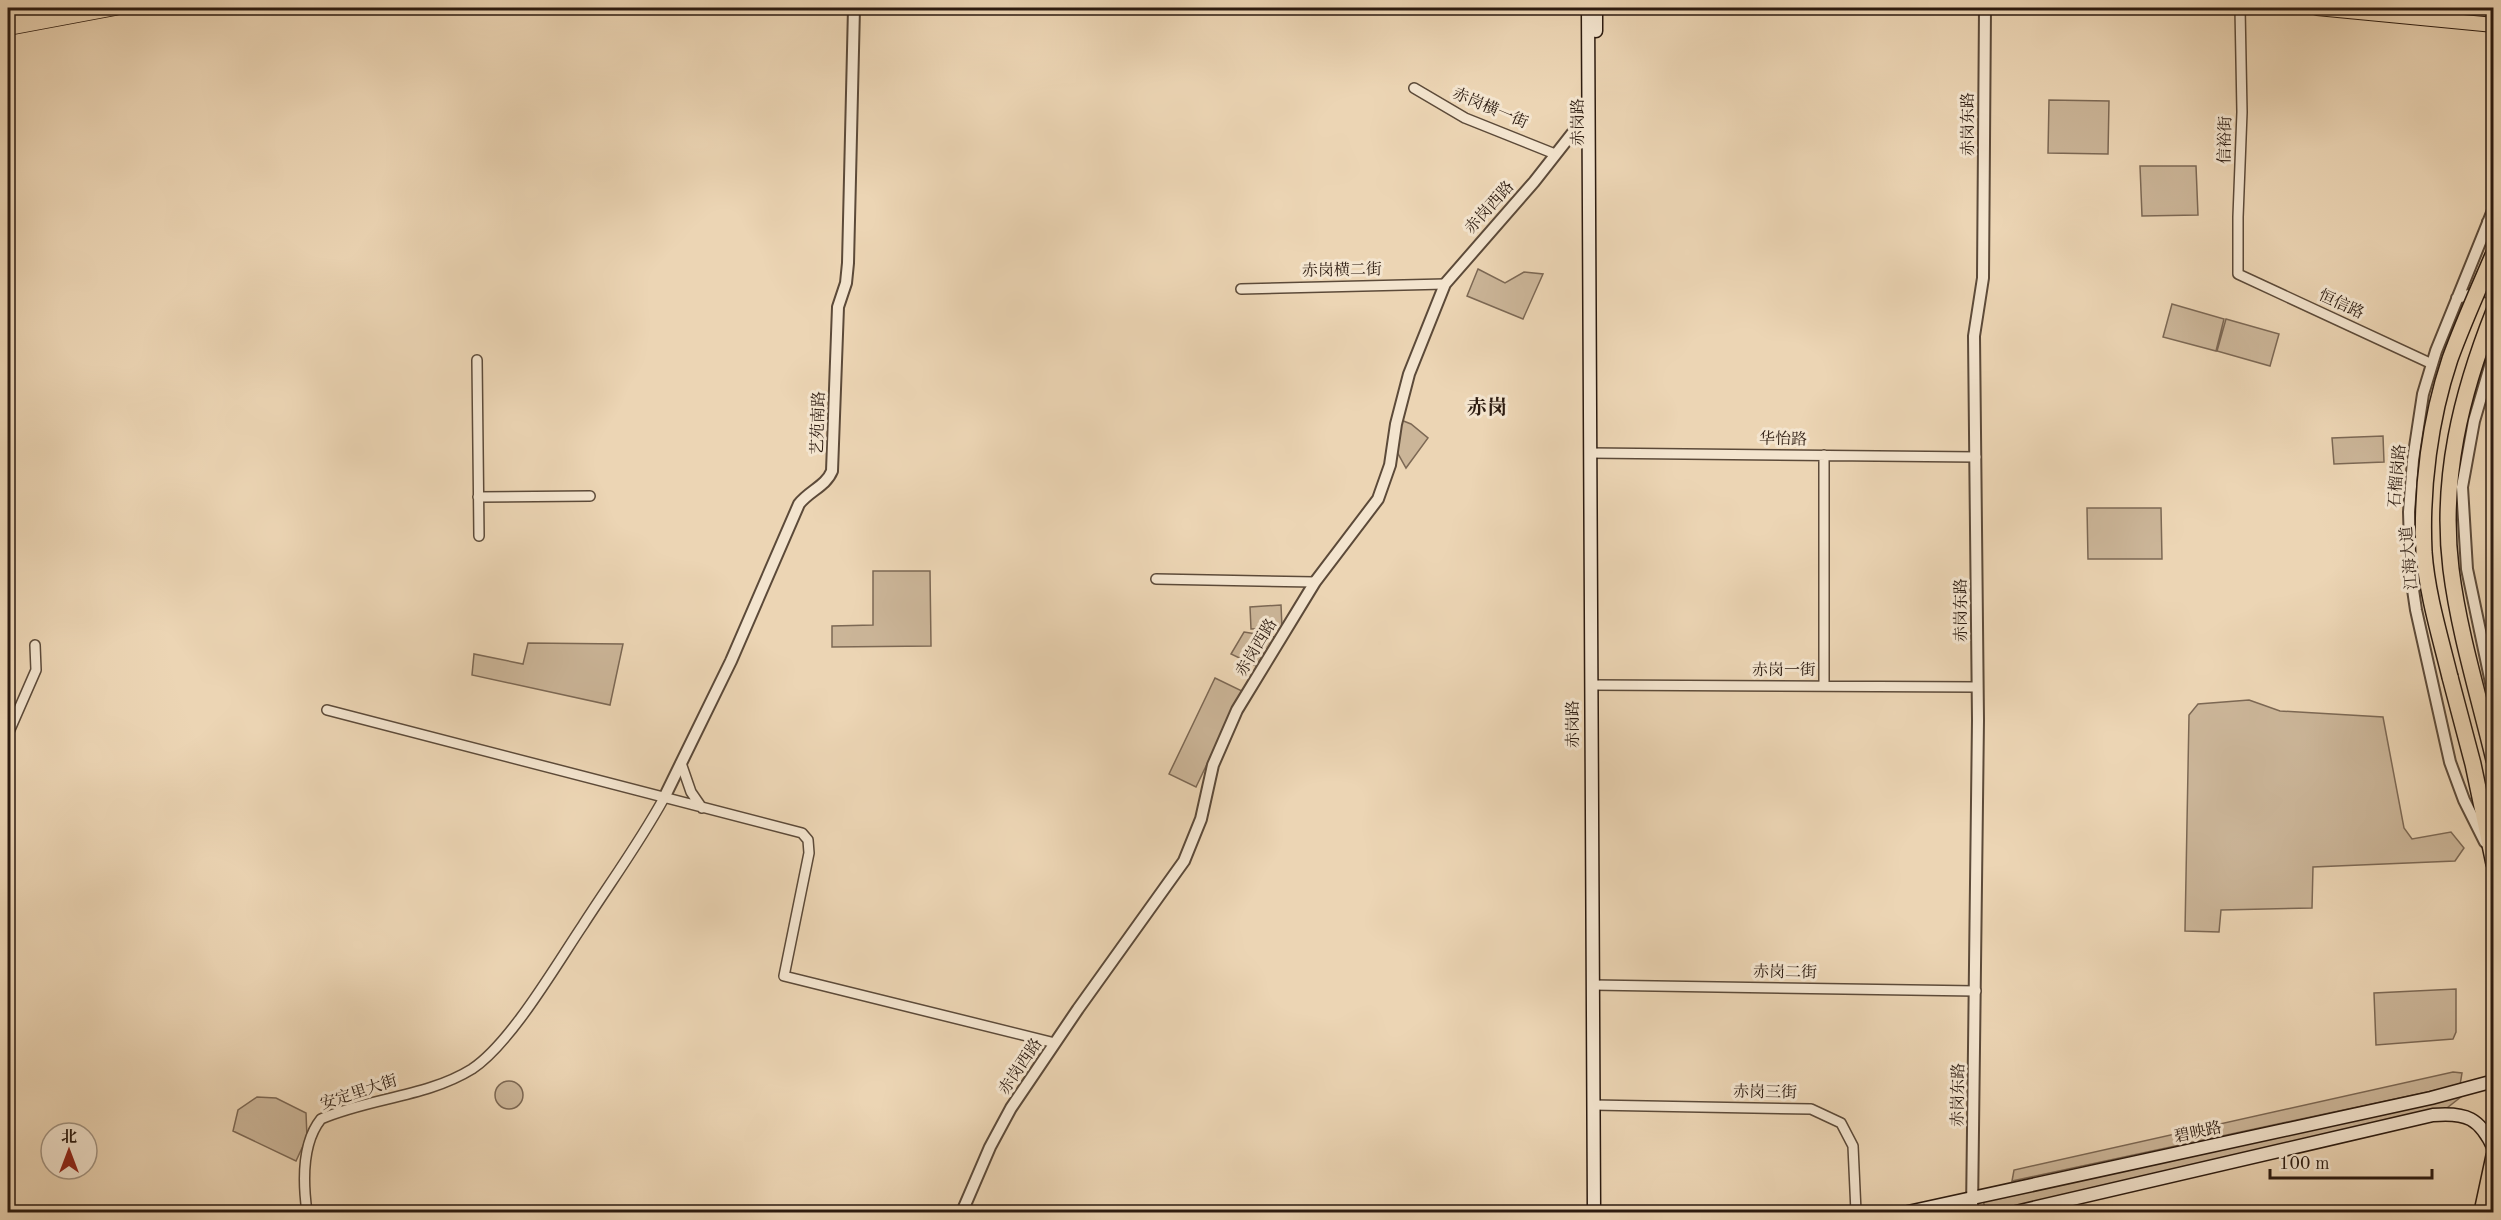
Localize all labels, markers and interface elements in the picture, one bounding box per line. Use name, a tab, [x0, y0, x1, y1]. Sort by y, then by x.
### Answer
street label: 赤岗横一街	[1450, 84, 1531, 132]
street label: 赤岗东路	[1959, 92, 1977, 156]
street label: 赤岗路	[1569, 98, 1587, 146]
street label: 信裕街	[2216, 116, 2234, 164]
street label: 赤岗西路	[1461, 178, 1517, 237]
street label: 赤岗横二街	[1302, 260, 1382, 280]
street label: 恒信路	[2316, 286, 2367, 322]
street label: 艺苑南路	[808, 391, 828, 455]
district label: 赤岗	[1467, 396, 1507, 419]
street label: 华怡路	[1759, 430, 1807, 448]
street label: 石榴岗路	[2385, 443, 2409, 509]
street label: 江海大道	[2397, 525, 2421, 591]
street label: 赤岗东路	[1952, 578, 1970, 642]
street label: 赤岗西路	[1232, 615, 1280, 680]
street label: 赤岗一街	[1752, 661, 1816, 679]
street label: 赤岗路	[1564, 700, 1582, 748]
street label: 赤岗二街	[1753, 962, 1817, 982]
street label: 赤岗西路	[995, 1035, 1046, 1098]
street label: 赤岗东路	[1948, 1063, 1968, 1127]
street label: 安定里大街	[318, 1071, 400, 1113]
street label: 赤岗三街	[1733, 1082, 1797, 1102]
street label: 碧映路	[2172, 1118, 2223, 1146]
north arrow	[39, 1121, 99, 1181]
text: 北	[61, 1128, 77, 1146]
scale bar	[2270, 1142, 2432, 1180]
text: 100 m	[2279, 1155, 2330, 1173]

